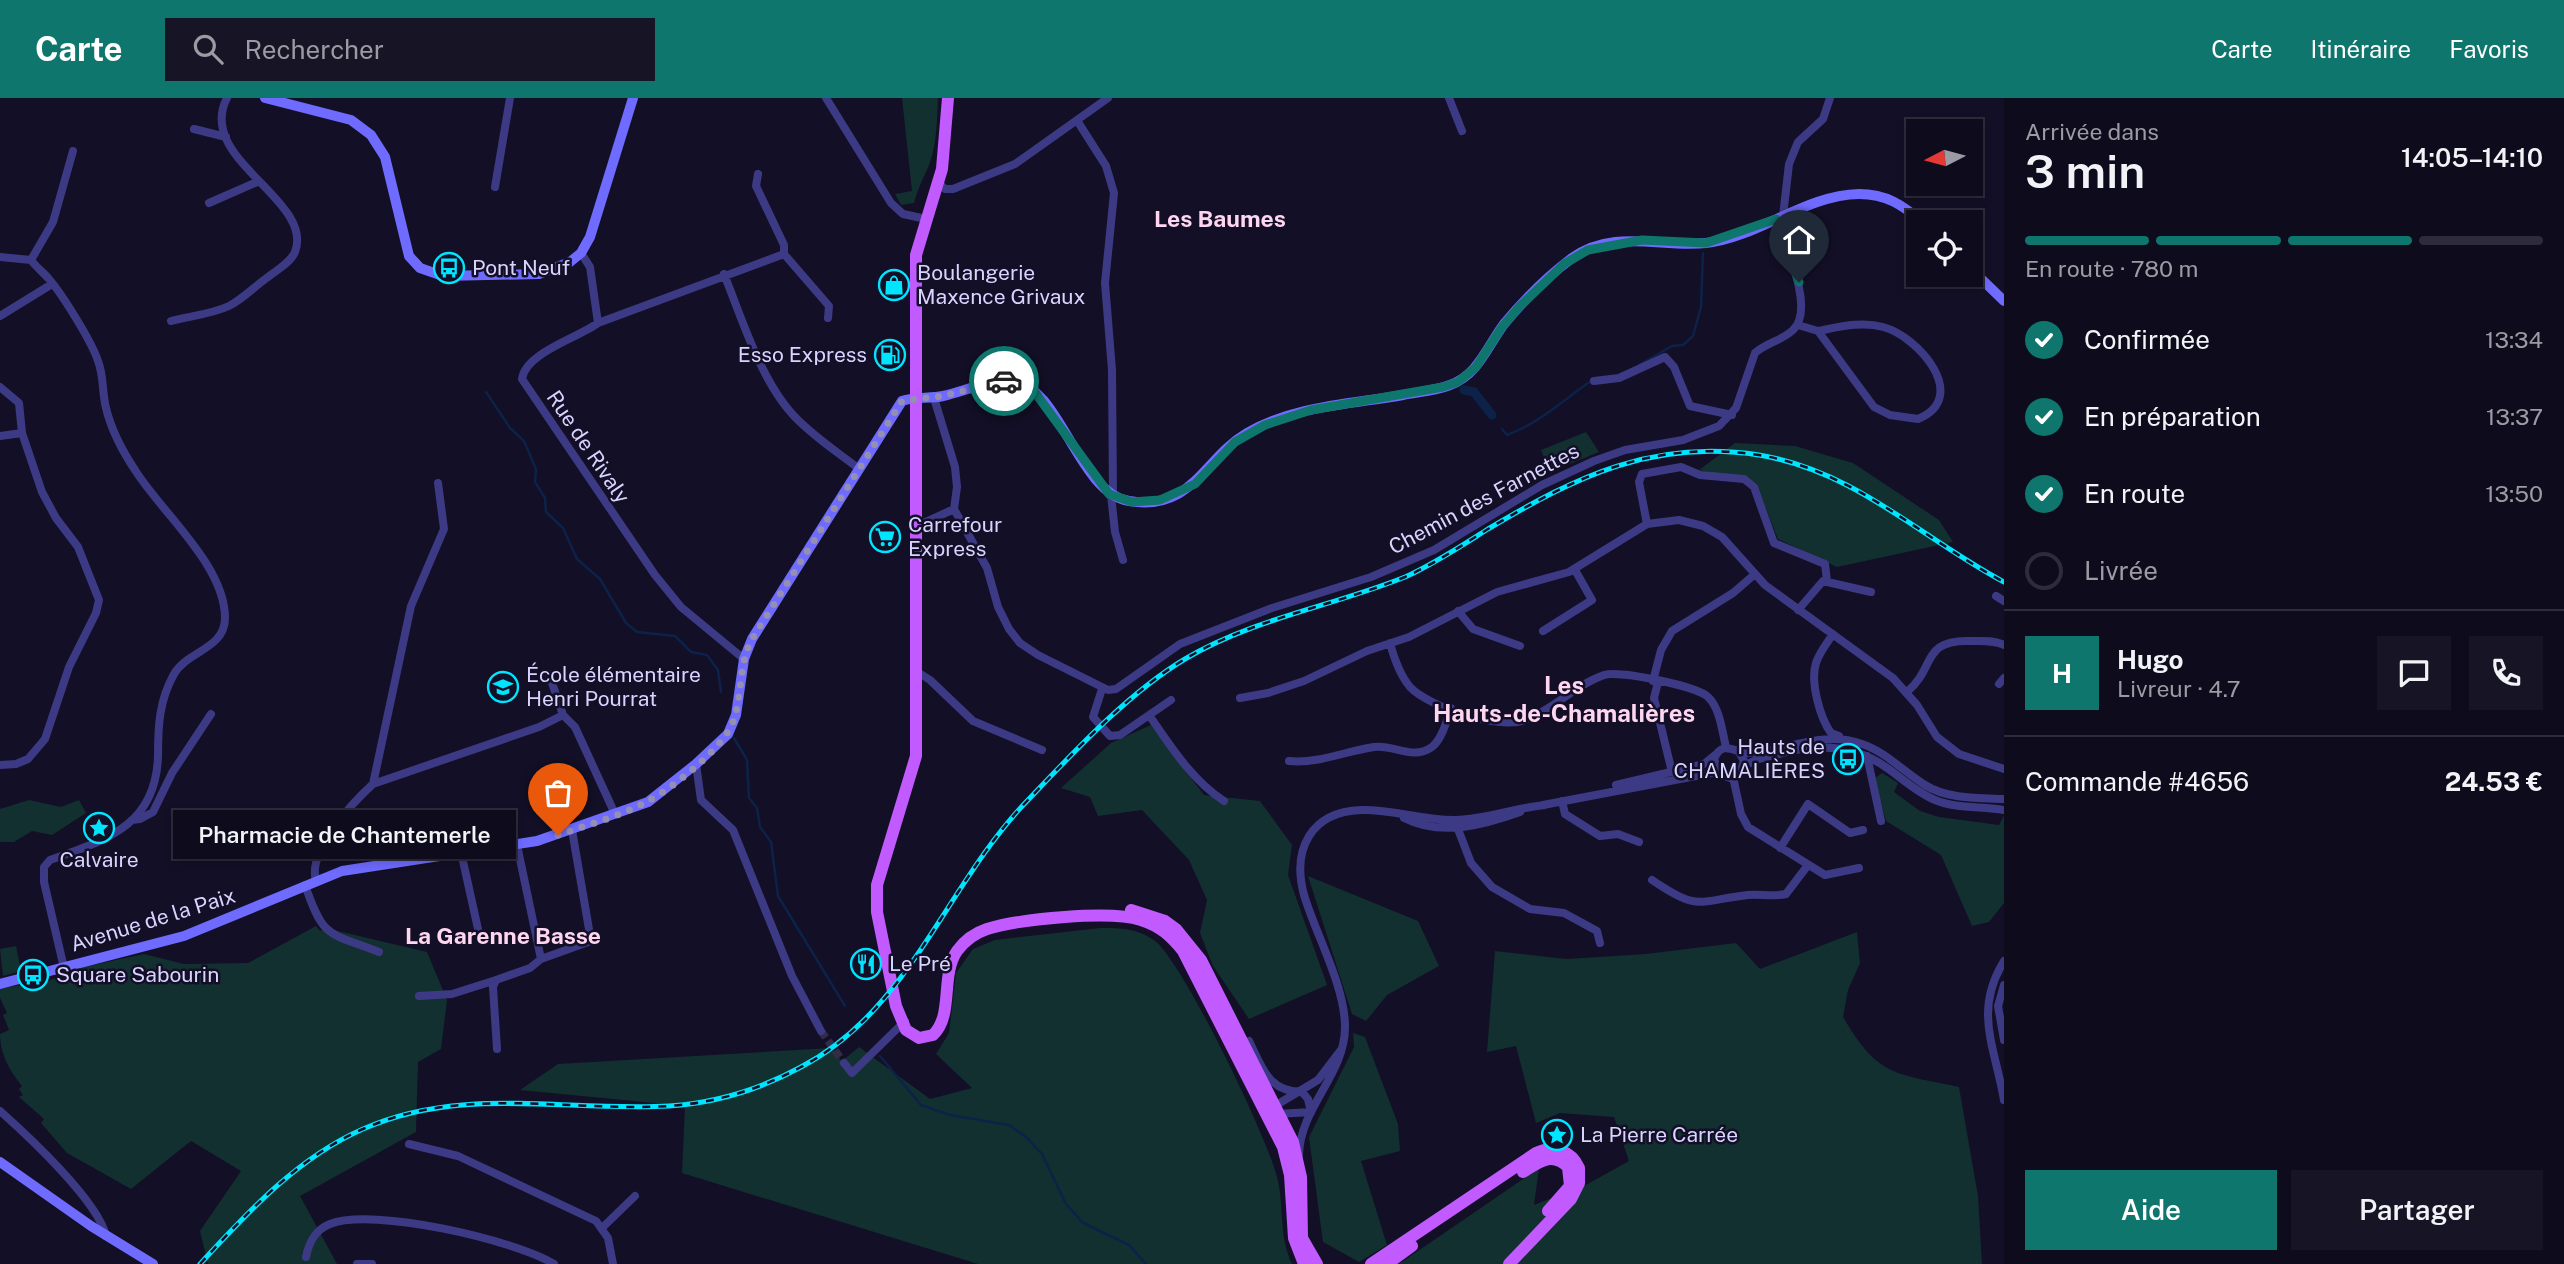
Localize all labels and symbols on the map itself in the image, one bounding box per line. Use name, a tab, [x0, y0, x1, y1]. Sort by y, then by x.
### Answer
north arrow	[1906, 119, 1983, 196]
district label: Les Baumes	[1154, 205, 1286, 232]
pin	[1769, 210, 1829, 282]
bus stop icon: Pont Neuf	[432, 251, 466, 285]
place label: Pont Neuf	[472, 255, 570, 280]
place label: Boulangerie Maxence Grivaux	[917, 260, 1086, 309]
shop icon: Boulangerie Maxence Grivaux	[877, 268, 911, 302]
fuel station icon: Esso Express	[873, 338, 907, 372]
place label: Esso Express	[738, 342, 867, 367]
courier	[969, 346, 1039, 416]
street label: Rue de Rivaly	[542, 386, 635, 508]
street label: Chemin des Farnettes	[1384, 438, 1583, 559]
place label: Carrefour Express	[908, 512, 1002, 561]
supermarket icon: Carrefour Express	[868, 520, 902, 554]
place label: École élémentaire Henri Pourrat	[526, 662, 701, 711]
school or university icon: École élémentaire Henri Pourrat	[486, 670, 520, 704]
district label: Les Hauts-de-Chamalières	[1433, 671, 1695, 727]
place label: Hauts de CHAMALIÈRES	[1673, 734, 1825, 783]
bus stop icon: Hauts de CHAMALIÈRES	[1831, 742, 1865, 776]
pin	[528, 763, 588, 835]
callout: Pharmacie de Chantemerle	[173, 810, 516, 860]
place icon: Calvaire	[82, 811, 116, 845]
place label: Calvaire	[59, 847, 139, 872]
street label: Avenue de la Paix	[67, 883, 238, 956]
district label: La Garenne Basse	[405, 922, 601, 949]
restaurant icon: Le Pré	[849, 947, 883, 981]
place label: Le Pré	[889, 951, 951, 976]
bus stop icon: Square Sabourin	[16, 958, 50, 992]
place label: Square Sabourin	[56, 962, 219, 987]
place icon: La Pierre Carrée	[1540, 1118, 1574, 1152]
place label: La Pierre Carrée	[1580, 1122, 1738, 1147]

